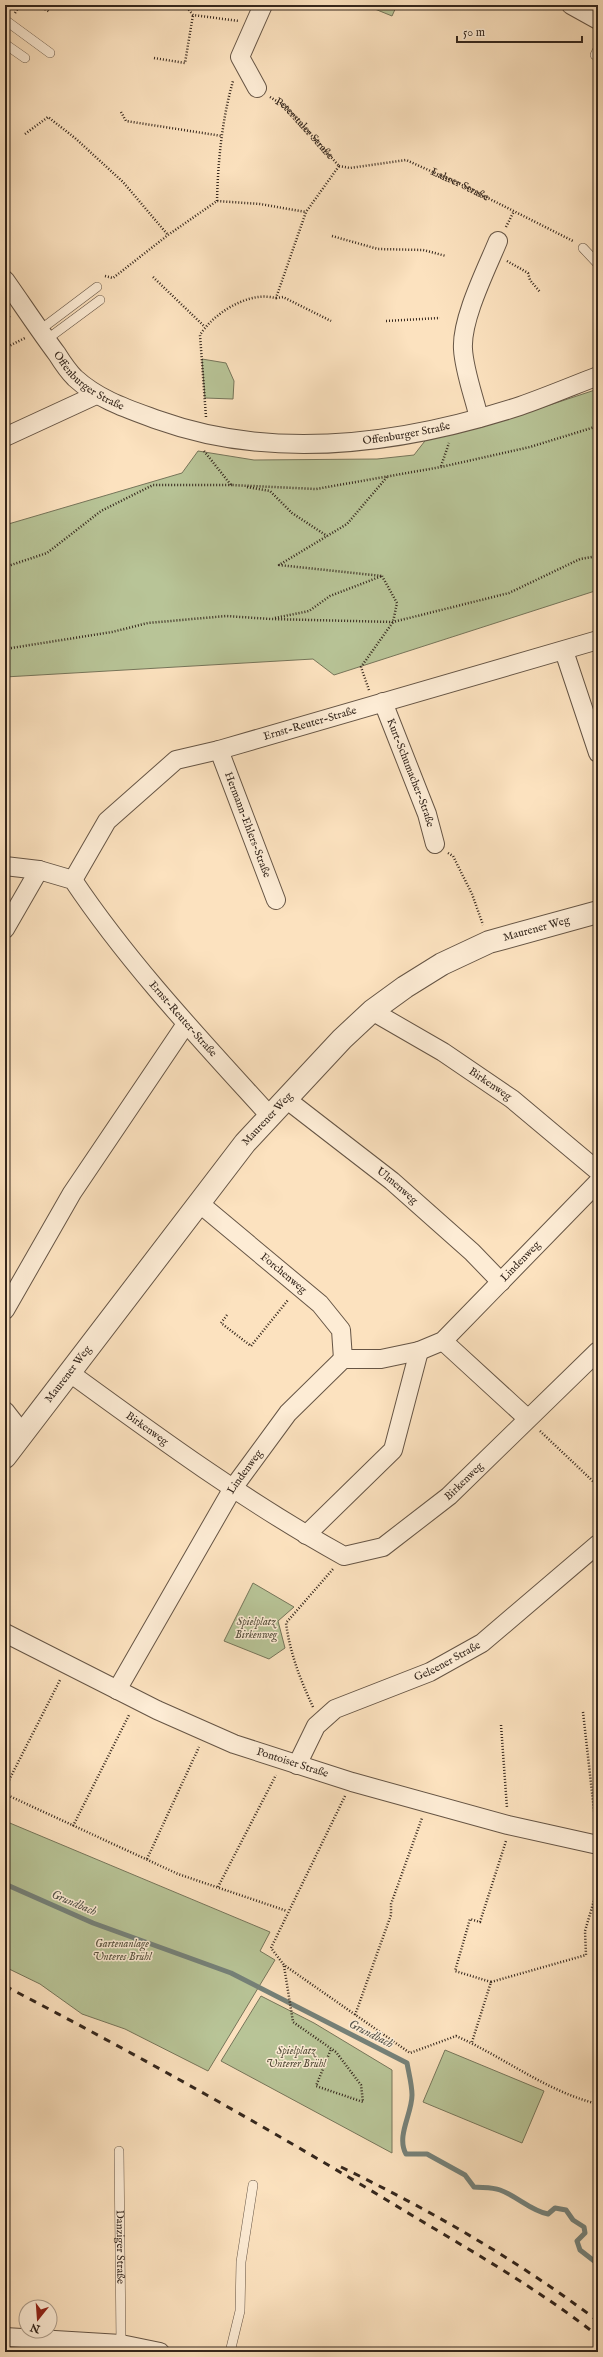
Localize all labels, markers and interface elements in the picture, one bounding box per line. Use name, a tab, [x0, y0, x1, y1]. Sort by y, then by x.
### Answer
scale bar	[457, 18, 582, 44]
text: 50 m	[463, 25, 485, 40]
street label: Peterstaler Straße	[272, 95, 337, 162]
street label: Lahrer Straße	[428, 165, 491, 204]
street label: Offenburger Straße	[50, 349, 126, 414]
street label: Offenburger Straße	[362, 419, 452, 448]
street label: Ernst-Reuter-Straße	[262, 703, 358, 744]
street label: Kurt-Schumacher-Straße	[383, 716, 437, 829]
street label: Hermann-Ehlers-Straße	[221, 770, 274, 880]
street label: Maurener Weg	[502, 913, 572, 945]
street label: Ernst-Reuter-Straße	[146, 978, 220, 1060]
street label: Birkenweg	[466, 1065, 515, 1104]
street label: Maurener Weg	[239, 1089, 296, 1149]
street label: Ulmenweg	[374, 1164, 421, 1208]
street label: Lindenweg	[498, 1237, 544, 1285]
street label: Forchenweg	[257, 1250, 310, 1298]
street label: Maurener Weg	[42, 1342, 95, 1406]
street label: Birkenweg	[123, 1409, 172, 1449]
street label: Lindenweg	[224, 1446, 266, 1496]
street label: Birkenweg	[442, 1459, 487, 1504]
park label: Spielplatz Birkenweg	[235, 1615, 278, 1643]
street label: Geleener Straße	[412, 1638, 483, 1684]
street label: Pontoiser Straße	[255, 1745, 330, 1781]
water label: Grundbach	[49, 1887, 99, 1919]
park label: Gartenanlage Unteres Brühl	[92, 1937, 153, 1964]
water label: Grundbach	[346, 2016, 396, 2052]
park label: Spielplatz Unterer Brühl	[266, 2044, 327, 2071]
street label: Danziger Straße	[113, 2210, 127, 2284]
north arrow	[18, 2299, 58, 2339]
text: N	[28, 2319, 43, 2336]

